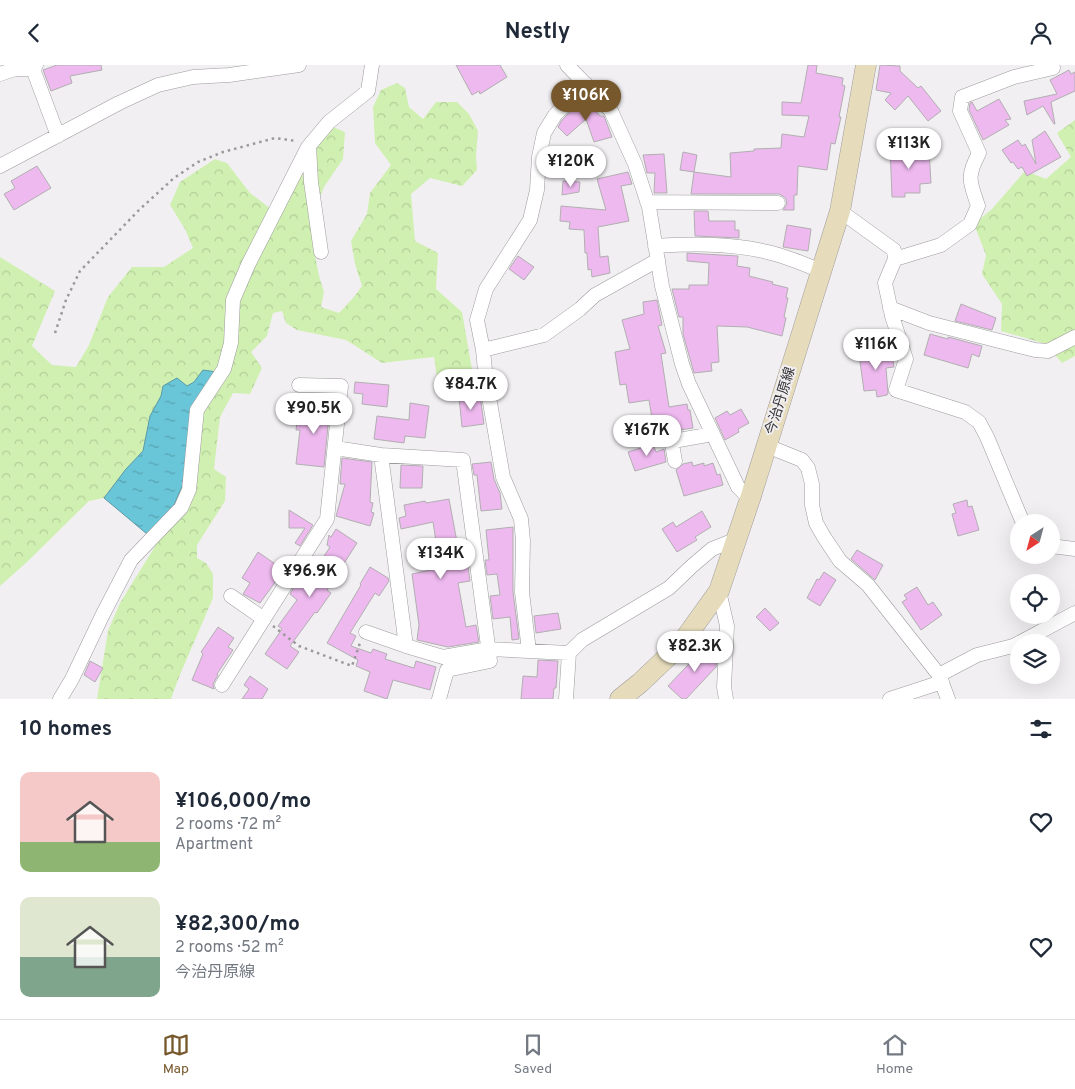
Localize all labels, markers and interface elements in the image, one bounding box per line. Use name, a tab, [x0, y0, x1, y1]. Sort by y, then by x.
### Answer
icon: back	[20, 19, 48, 47]
text: Nestly	[505, 19, 570, 46]
icon: person	[1027, 19, 1055, 47]
pin: ¥106K	[551, 80, 621, 122]
text: ¥106K	[562, 86, 610, 106]
pin: ¥113K	[874, 127, 944, 170]
text: ¥113K	[887, 134, 931, 154]
pin: ¥120K	[536, 145, 606, 188]
text: ¥120K	[547, 152, 595, 172]
pin: ¥116K	[841, 329, 911, 371]
text: ¥116K	[854, 335, 898, 355]
street label: 今治丹原線	[763, 365, 799, 437]
pin: ¥84.7K	[430, 369, 512, 411]
text: ¥84.7K	[445, 375, 497, 395]
pin: ¥90.5K	[273, 393, 355, 435]
text: ¥90.5K	[286, 399, 342, 419]
pin: ¥167K	[612, 415, 682, 457]
text: ¥167K	[624, 421, 670, 441]
north arrow	[1010, 514, 1060, 564]
map controls	[1010, 514, 1060, 684]
pin: ¥134K	[406, 537, 476, 580]
text: ¥134K	[417, 544, 465, 564]
pin: ¥96.9K	[269, 555, 351, 598]
text: ¥96.9K	[283, 562, 337, 582]
button: locate	[1010, 574, 1060, 624]
pin: ¥82.3K	[654, 631, 736, 673]
button: layers	[1010, 634, 1060, 684]
text: ¥82.3K	[668, 637, 722, 657]
icon: filters	[1027, 715, 1055, 743]
text: 10 homes	[20, 716, 112, 743]
text: ¥106,000/mo	[175, 788, 311, 815]
icon: home	[60, 792, 120, 852]
icon: heart	[1027, 808, 1055, 836]
text: 2 rooms · 72 m²	[175, 815, 281, 835]
text: Apartment	[175, 835, 253, 855]
text: ¥82,300/mo	[175, 911, 300, 938]
icon: home	[60, 917, 120, 977]
icon: heart	[1027, 933, 1055, 961]
text: 2 rooms · 52 m²	[175, 938, 284, 958]
text: 今治丹原線	[175, 963, 255, 983]
tab: Map	[162, 1031, 190, 1078]
tab: Saved	[514, 1031, 552, 1078]
tab: Home	[876, 1031, 913, 1078]

